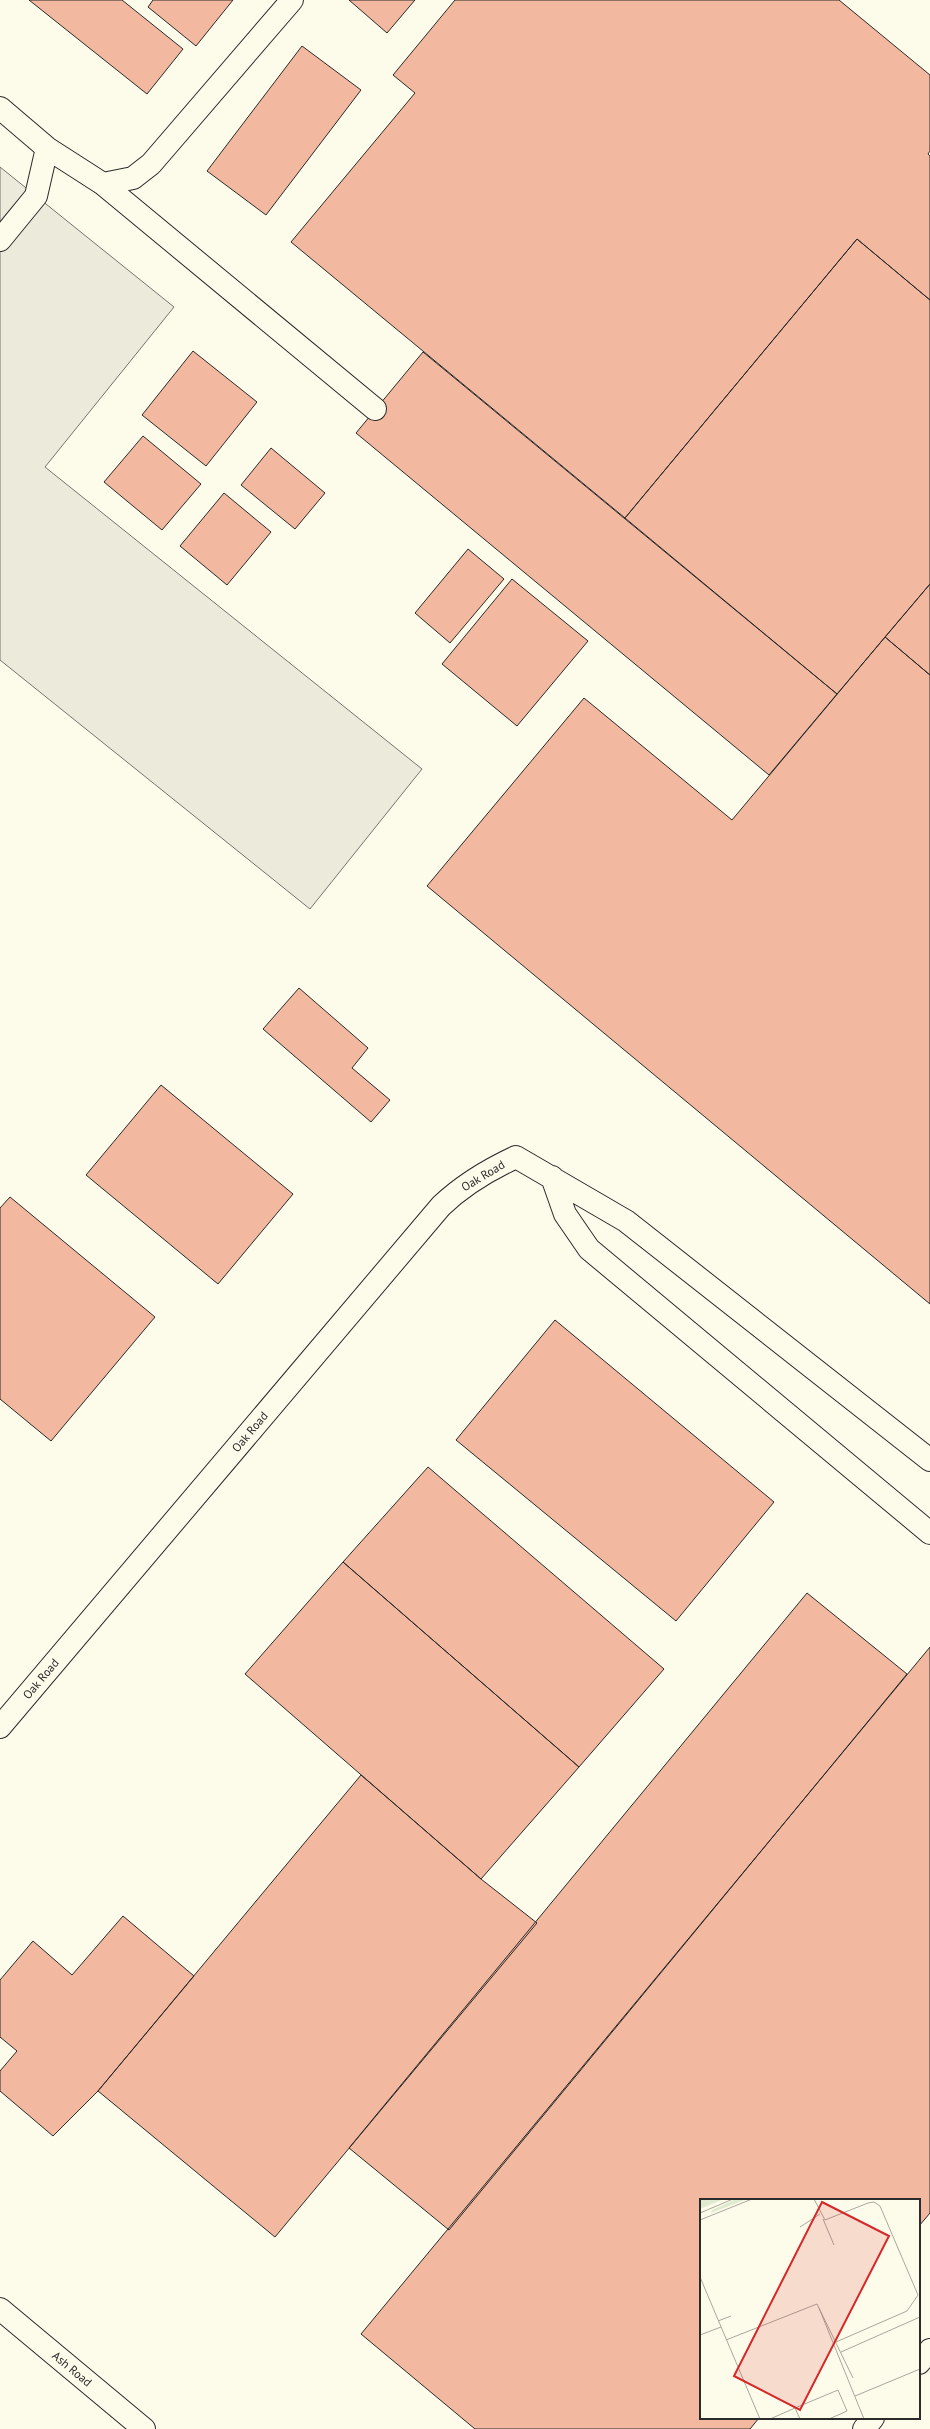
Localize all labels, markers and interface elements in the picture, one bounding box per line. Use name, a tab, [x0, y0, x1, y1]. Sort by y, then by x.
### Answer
street label: Oak Road	[458, 1157, 507, 1194]
street label: Oak Road	[228, 1408, 271, 1455]
street label: Oak Road	[19, 1655, 62, 1702]
inset map	[700, 2199, 920, 2419]
street label: Ash Road	[49, 2348, 95, 2390]

